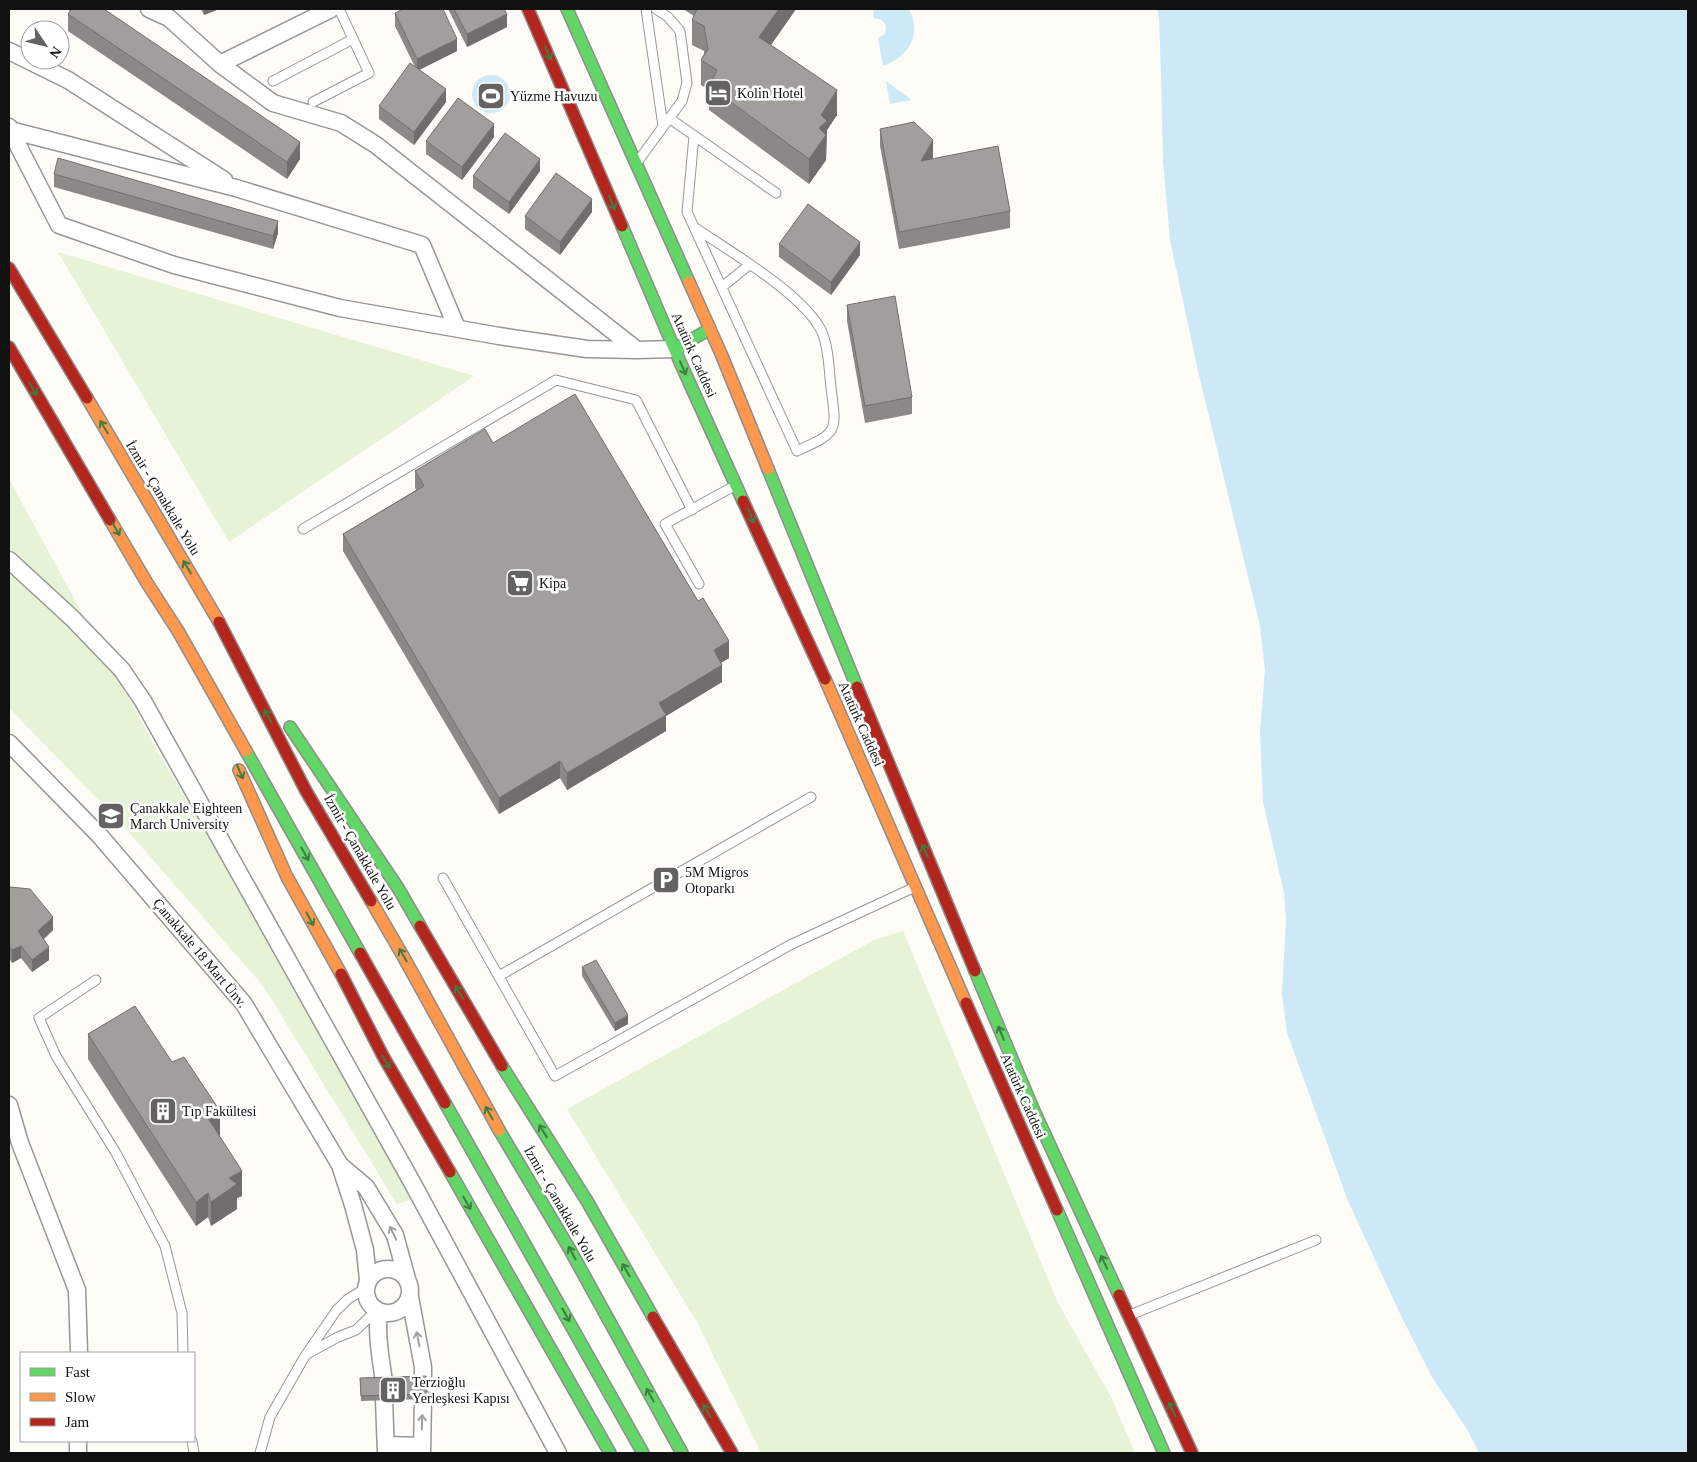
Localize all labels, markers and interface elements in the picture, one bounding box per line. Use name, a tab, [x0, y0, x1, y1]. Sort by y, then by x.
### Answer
north arrow	[20, 20, 70, 70]
text: N	[46, 44, 64, 61]
one-way arrow	[544, 46, 553, 61]
hotel icon: Kolin Hotel	[703, 78, 733, 108]
sports icon: Yüzme Havuzu	[476, 81, 506, 111]
place label: Kolin Hotel	[737, 86, 804, 101]
place label: Yüzme Havuzu	[510, 89, 597, 104]
one-way arrow	[607, 195, 617, 210]
street label: Atatürk Caddesi	[669, 310, 719, 400]
one-way arrow	[679, 360, 689, 375]
one-way arrow	[29, 381, 39, 395]
one-way arrow	[98, 421, 108, 435]
street label: İzmir - Çanakkale Yolu	[123, 438, 203, 558]
one-way arrow	[746, 508, 756, 523]
one-way arrow	[111, 522, 121, 536]
one-way arrow	[181, 561, 191, 575]
supermarket icon: Kipa	[505, 568, 535, 598]
place label: Kipa	[539, 576, 567, 591]
street label: Atatürk Caddesi	[836, 679, 886, 769]
one-way arrow	[263, 709, 273, 724]
one-way arrow	[236, 764, 246, 779]
street label: İzmir - Çanakkale Yolu	[321, 792, 399, 912]
school or university icon: Çanakkale Eighteen March University	[96, 801, 126, 831]
place label: Çanakkale Eighteen March University	[130, 801, 242, 832]
one-way arrow	[920, 844, 929, 859]
one-way arrow	[300, 846, 310, 861]
parking icon: 5M Migros Otoparkı	[651, 865, 681, 895]
place label: 5M Migros Otoparkı	[685, 865, 748, 896]
street label: Çanakkale 18 Mart Ünv.	[150, 895, 251, 1010]
one-way arrow	[305, 911, 315, 926]
one-way arrow	[397, 949, 407, 963]
one-way arrow	[453, 985, 463, 999]
one-way arrow	[996, 1026, 1006, 1041]
street label: Atatürk Caddesi	[998, 1051, 1048, 1141]
one-way arrow	[381, 1055, 391, 1070]
building icon: Tıp Fakültesi	[148, 1096, 178, 1126]
place label: Tıp Fakültesi	[182, 1104, 256, 1119]
one-way arrow	[484, 1106, 493, 1121]
one-way arrow	[537, 1124, 547, 1138]
street label: İzmir - Çanakkale Yolu	[521, 1144, 599, 1264]
one-way arrow	[462, 1196, 472, 1211]
one-way arrow	[388, 1225, 398, 1240]
one-way arrow	[566, 1246, 576, 1261]
one-way arrow	[1098, 1254, 1108, 1269]
one-way arrow	[621, 1264, 631, 1278]
one-way arrow	[561, 1308, 571, 1322]
one-way arrow	[412, 1331, 422, 1347]
legend	[20, 1352, 195, 1442]
text: Fast	[65, 1364, 91, 1380]
building icon: Terzioğlu Yerleşkesi Kapısı	[378, 1375, 408, 1405]
place label: Terzioğlu Yerleşkesi Kapısı	[412, 1375, 510, 1406]
one-way arrow	[645, 1388, 655, 1403]
text: Slow	[65, 1389, 96, 1405]
one-way arrow	[1167, 1402, 1176, 1417]
one-way arrow	[702, 1404, 712, 1419]
text: Jam	[65, 1414, 89, 1430]
one-way arrow	[417, 1415, 427, 1431]

